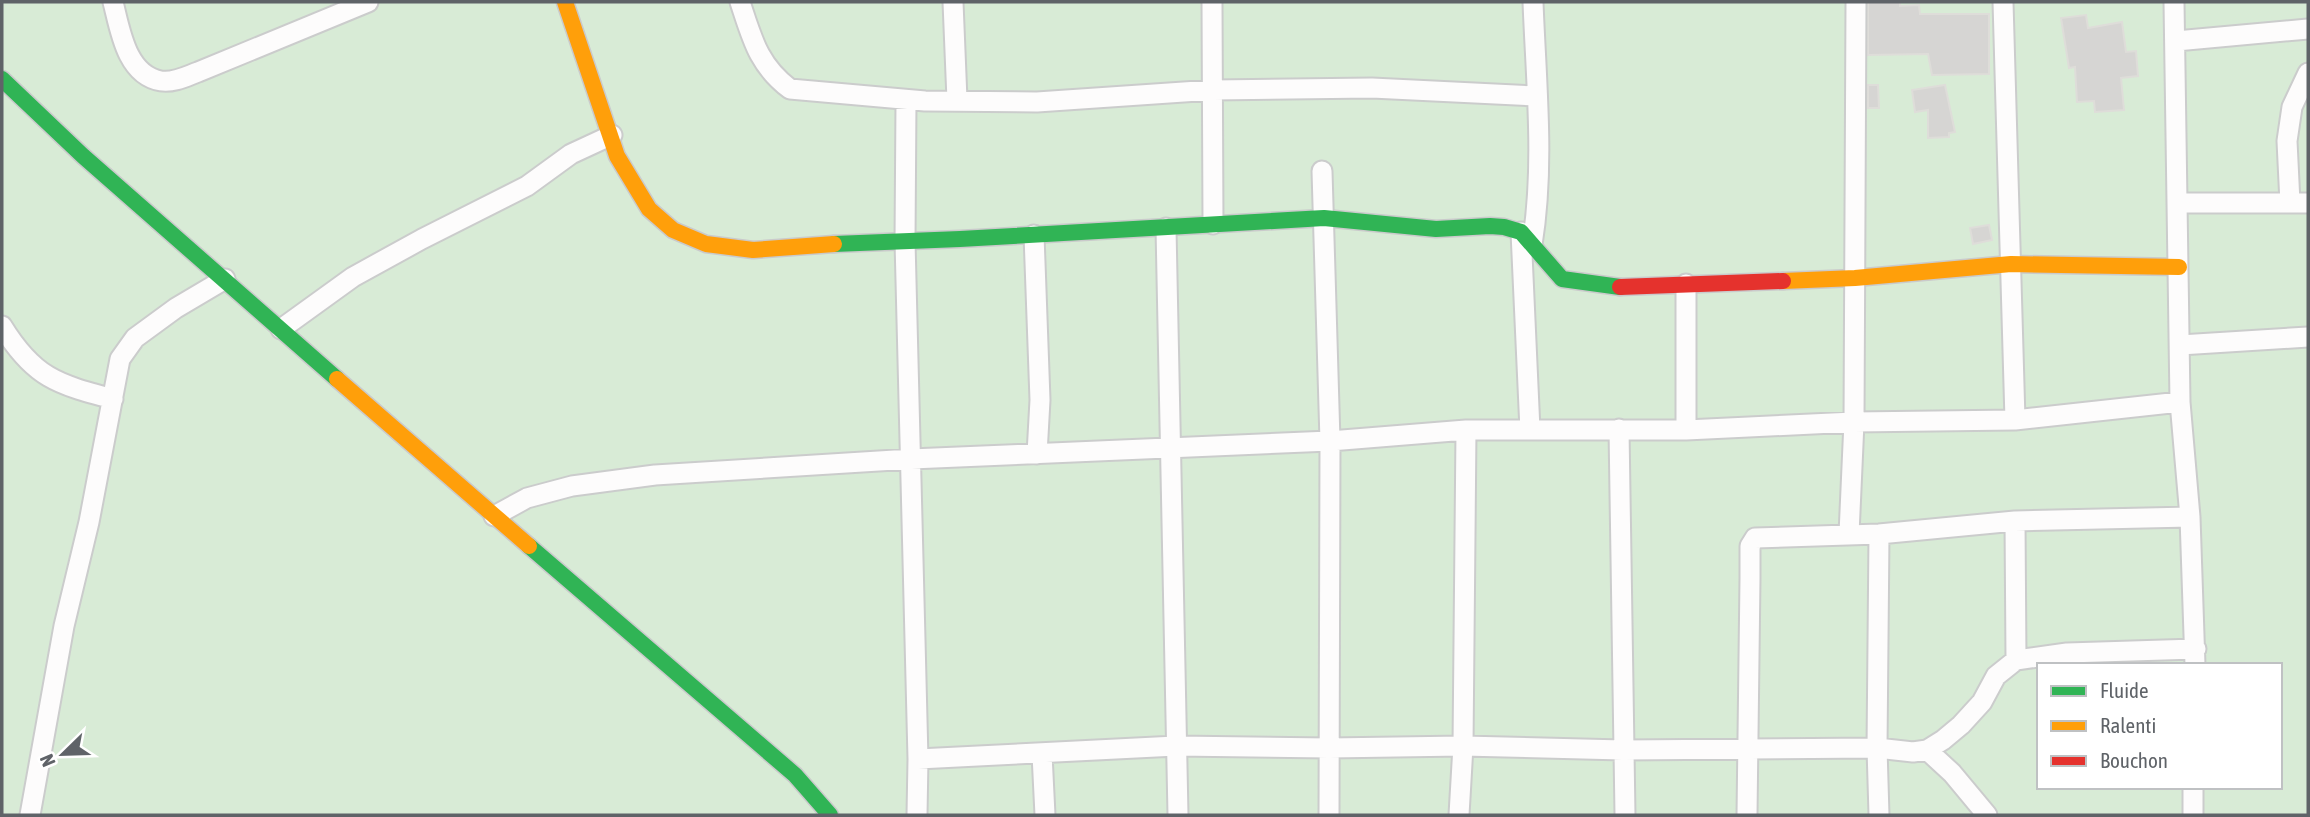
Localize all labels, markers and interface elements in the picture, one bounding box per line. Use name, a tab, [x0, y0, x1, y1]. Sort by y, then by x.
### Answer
legend	[2037, 663, 2282, 789]
text: Fluide	[2100, 678, 2149, 702]
text: Ralenti	[2100, 713, 2156, 737]
north arrow	[28, 719, 98, 789]
text: Bouchon	[2100, 748, 2168, 772]
text: N	[35, 751, 60, 770]

